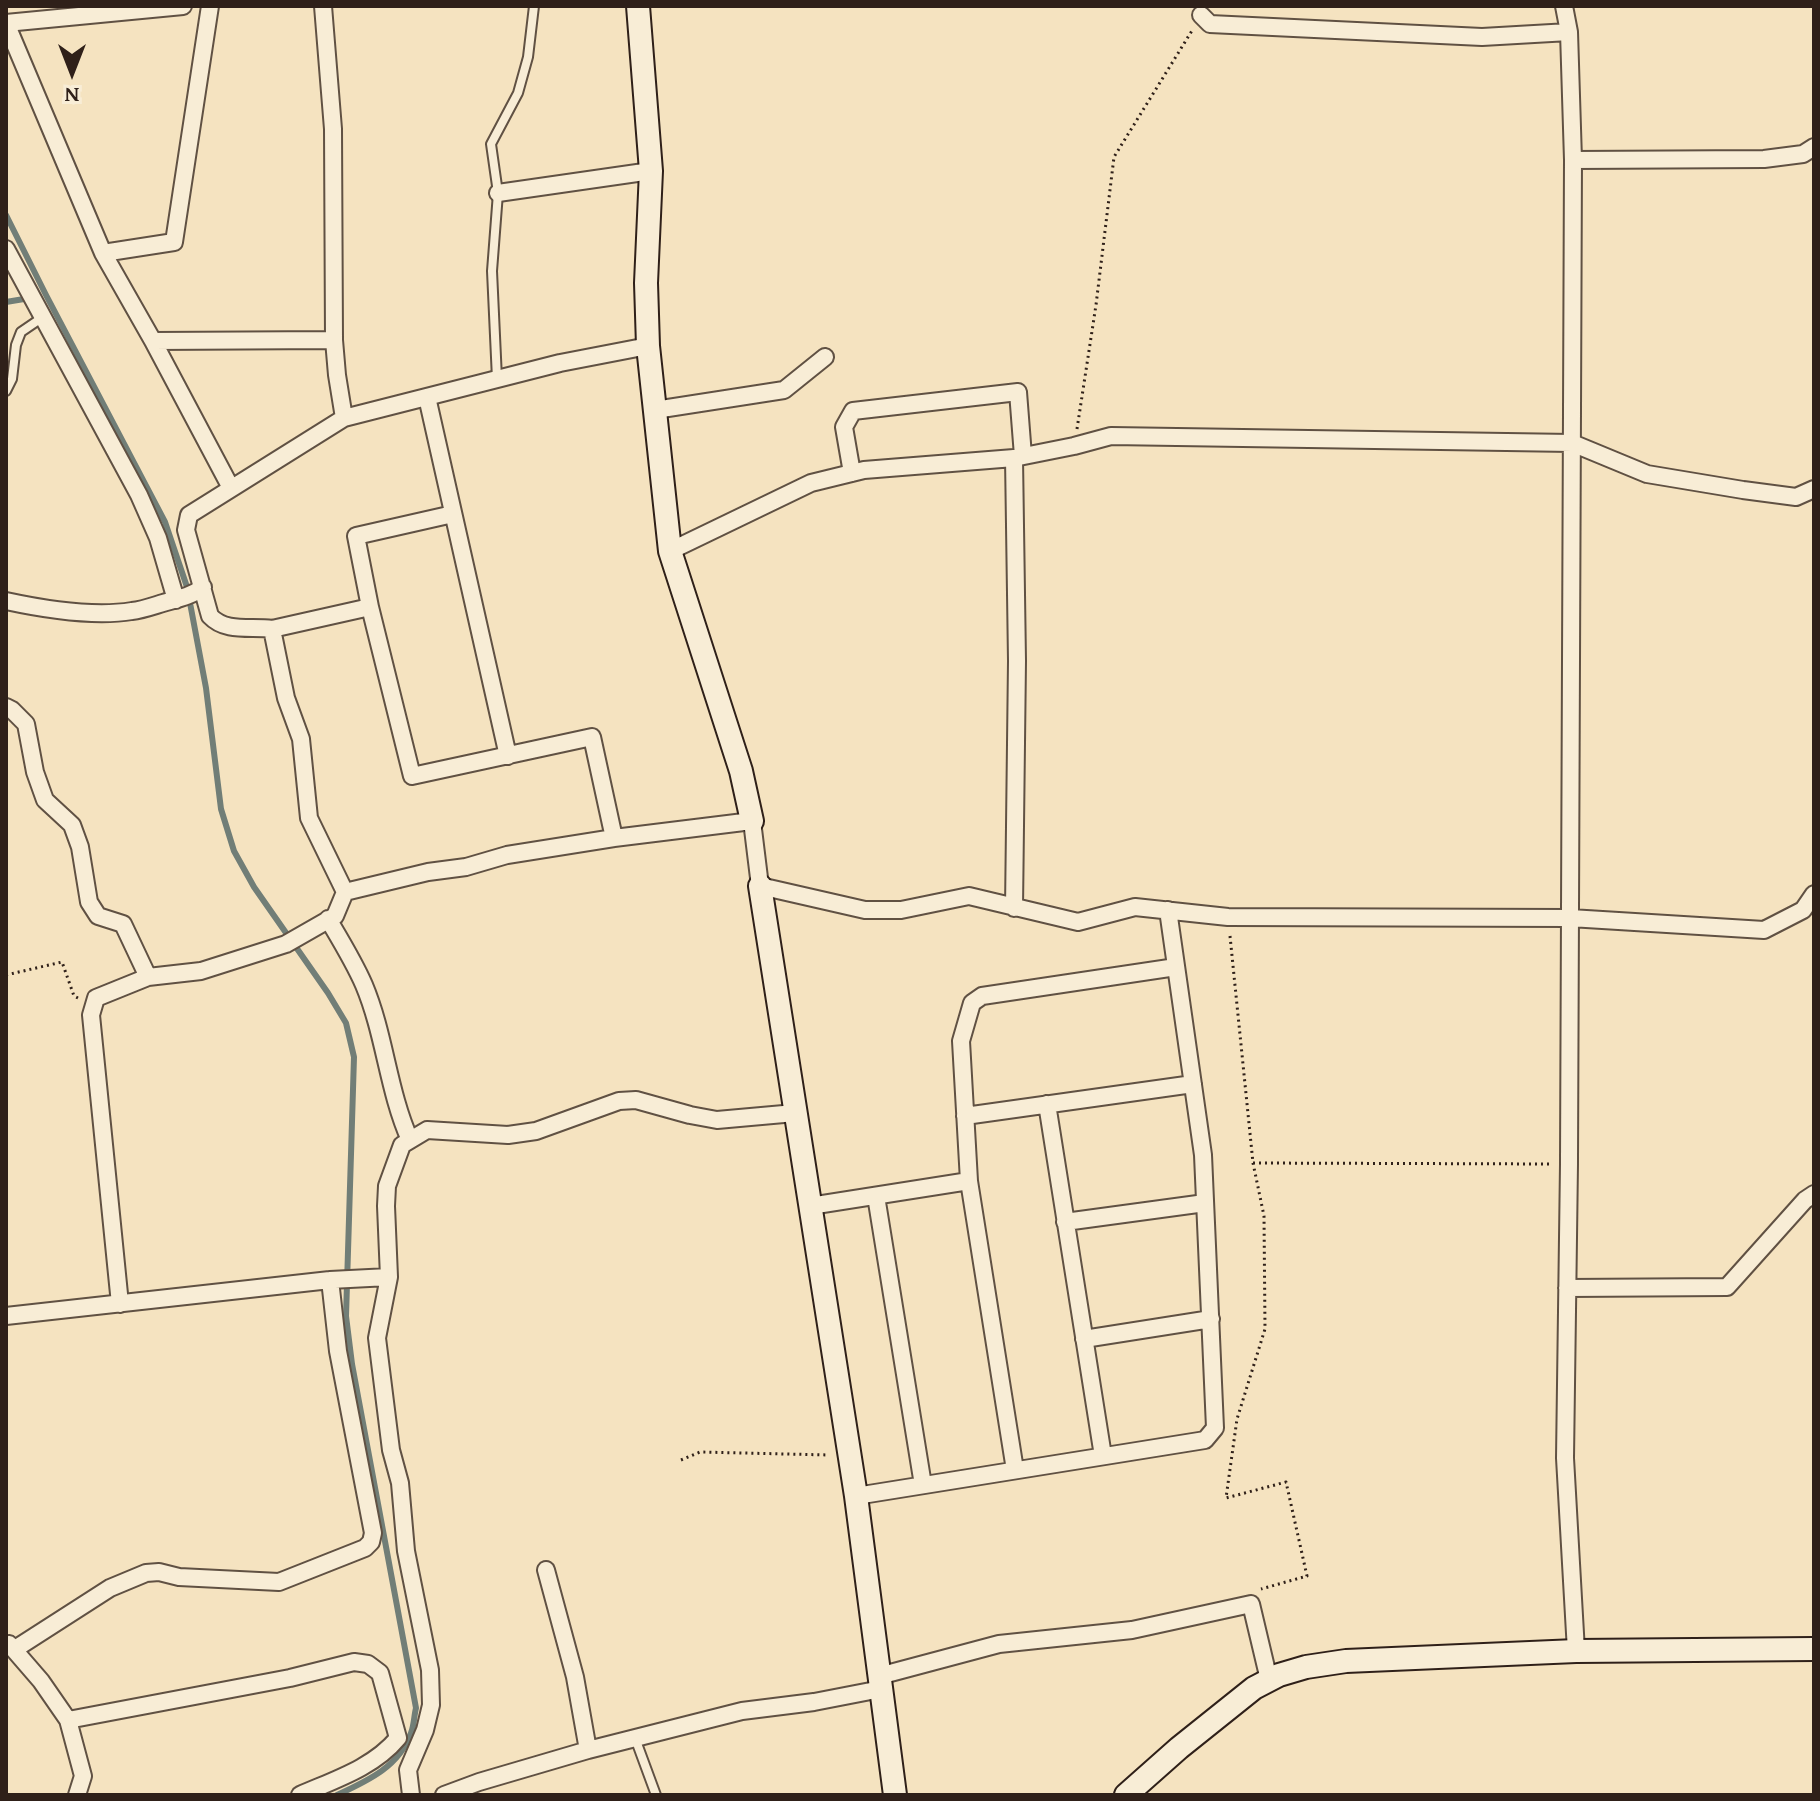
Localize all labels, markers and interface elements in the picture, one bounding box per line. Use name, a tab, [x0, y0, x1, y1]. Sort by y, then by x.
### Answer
north arrow	[32, 32, 112, 112]
text: N	[65, 80, 79, 112]

